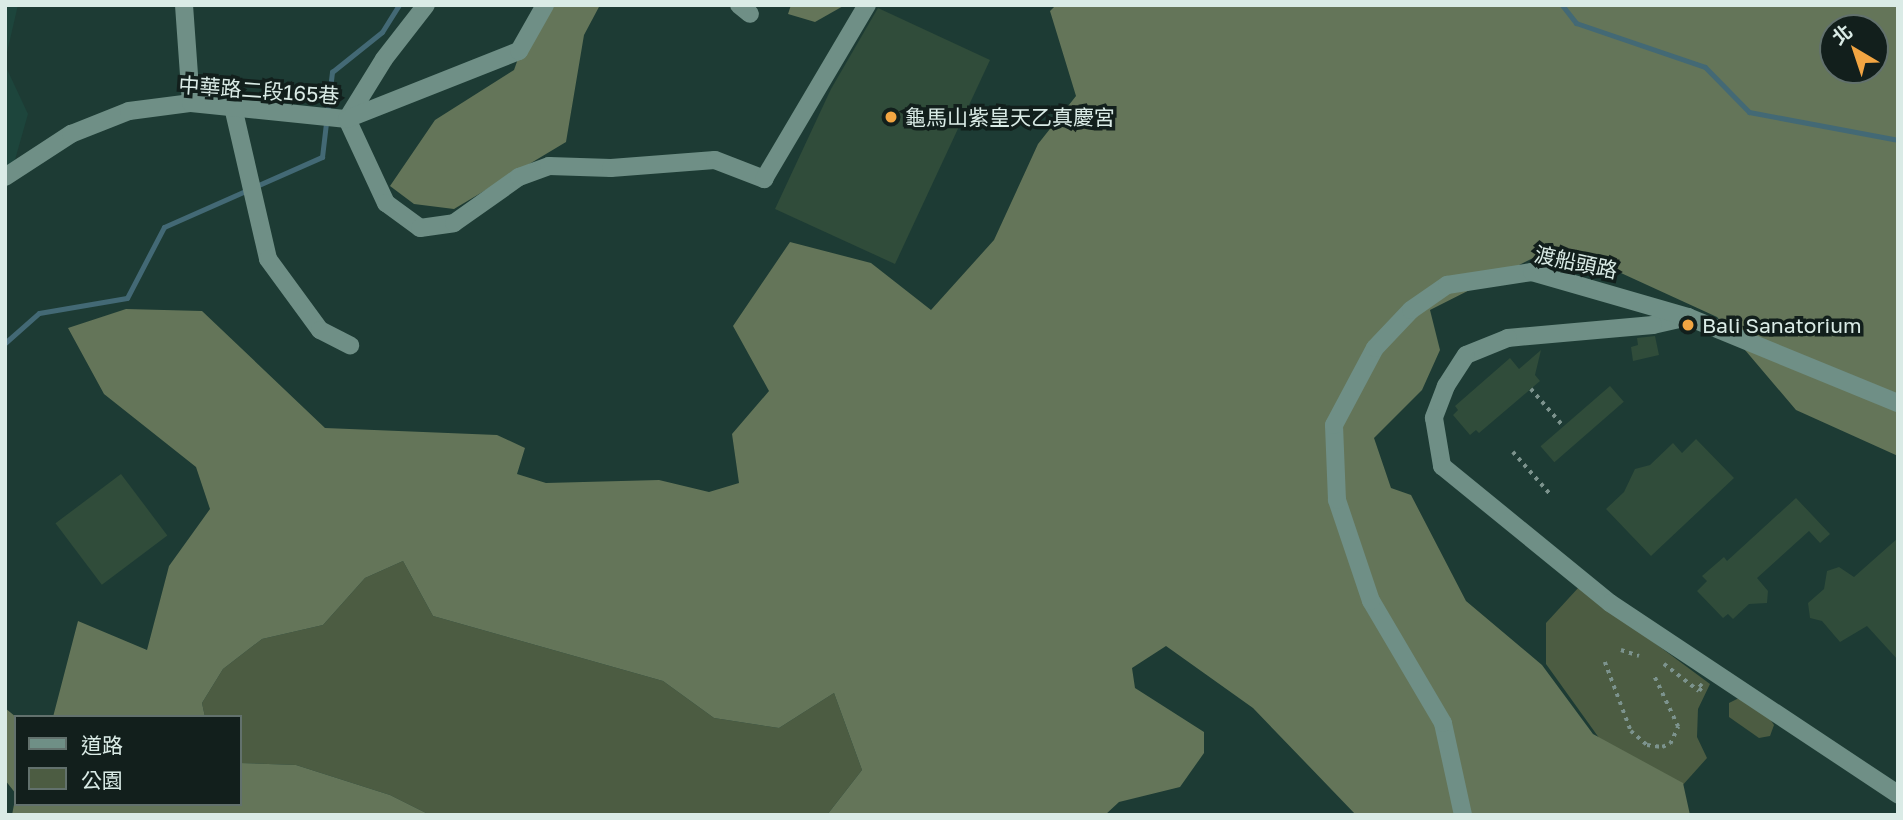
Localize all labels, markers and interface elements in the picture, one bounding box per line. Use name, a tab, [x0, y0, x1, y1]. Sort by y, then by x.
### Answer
north arrow	[1819, 14, 1889, 84]
text: 北	[1827, 19, 1856, 49]
street label: 中華路二段165巷	[178, 72, 340, 108]
place label: 龜馬山紫皇天乙真慶宮	[905, 104, 1115, 130]
marker: 龜馬山紫皇天乙真慶宮	[883, 109, 899, 125]
street label: 渡船頭路	[1532, 241, 1620, 283]
place label: Bali Sanatorium	[1702, 312, 1862, 338]
marker: Bali Sanatorium	[1680, 317, 1696, 333]
legend	[14, 715, 242, 806]
text: 道路	[81, 732, 123, 758]
text: 公園	[81, 767, 123, 793]

